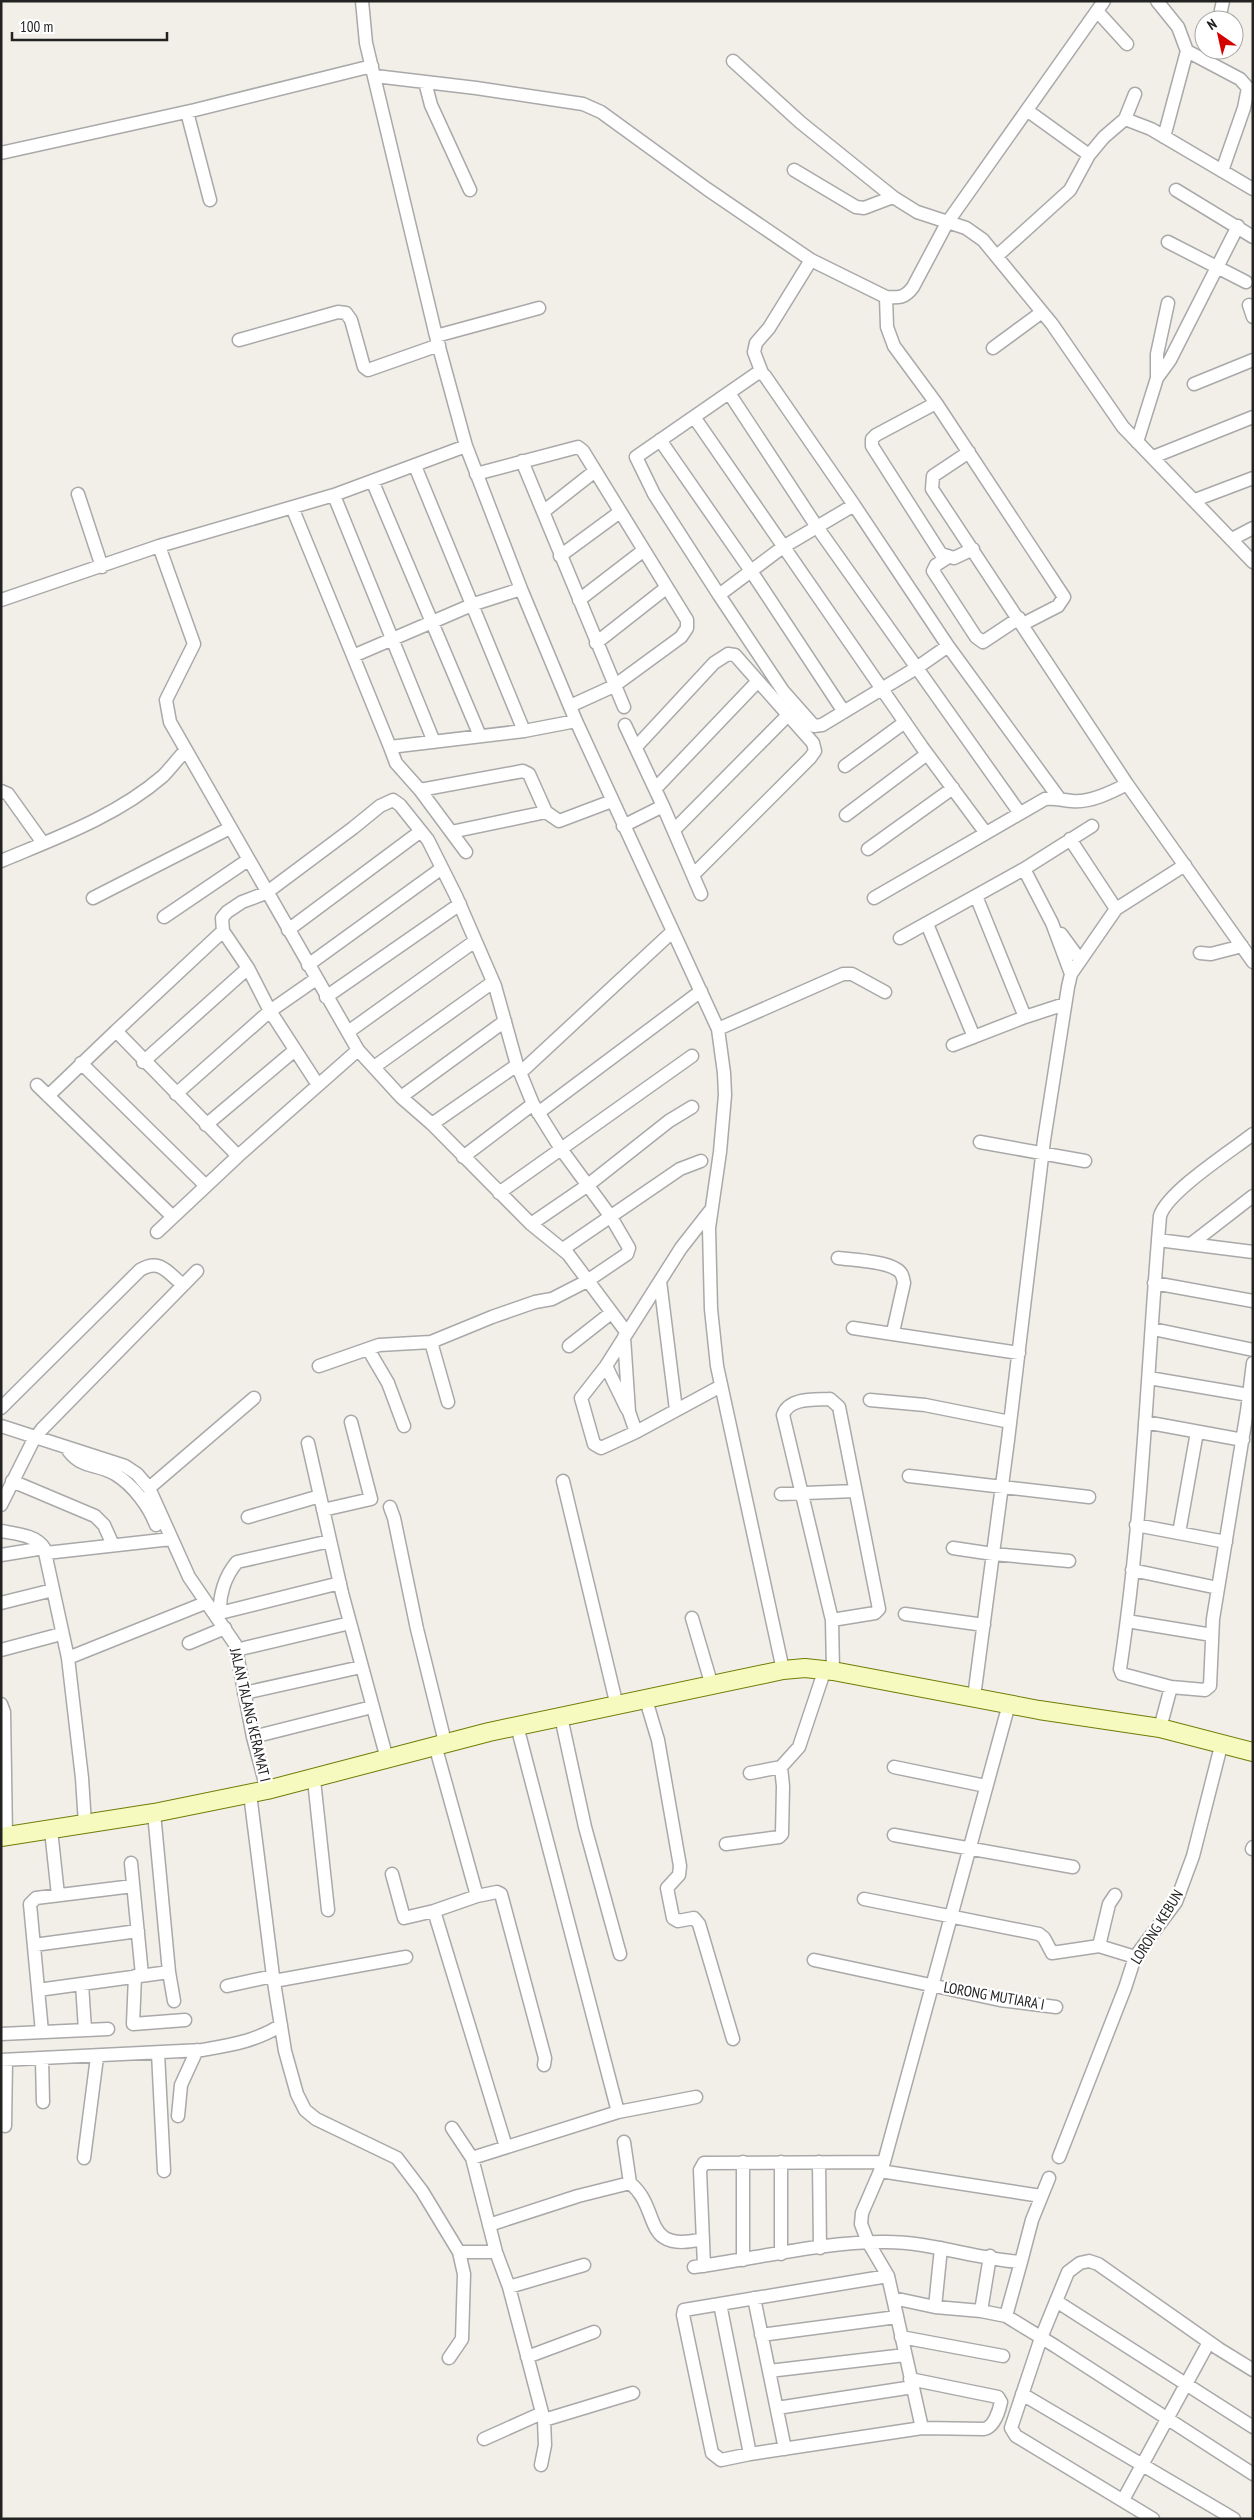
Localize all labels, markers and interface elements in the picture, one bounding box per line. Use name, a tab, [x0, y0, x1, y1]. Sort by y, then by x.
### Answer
scale bar	[12, 10, 168, 42]
north arrow	[1194, 10, 1244, 60]
text: N	[1204, 15, 1220, 34]
text: 100 m	[20, 17, 53, 36]
street label: JALAN TALANG KERAMAT I	[226, 1645, 275, 1784]
street label: LORONG KEBUN	[1126, 1886, 1187, 1967]
street label: LORONG MUTIARA I	[942, 1977, 1046, 2014]

